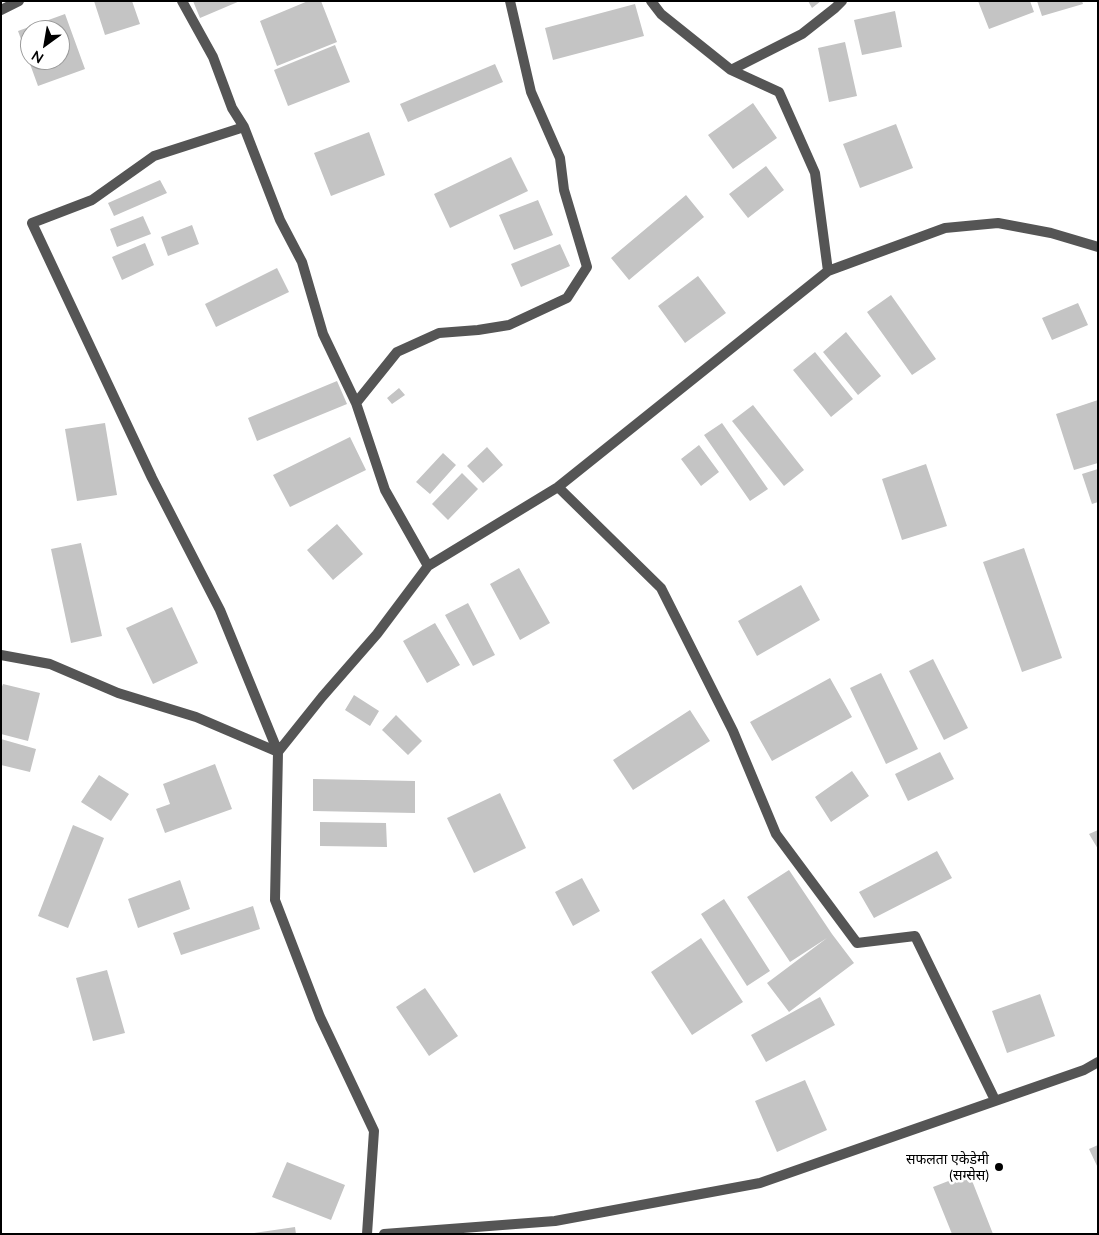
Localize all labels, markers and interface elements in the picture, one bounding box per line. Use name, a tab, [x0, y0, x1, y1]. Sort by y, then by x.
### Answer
north arrow	[20, 20, 70, 70]
text: N	[28, 47, 46, 67]
place label: सफलता एकेडेमी (सग्सेस)	[906, 1151, 989, 1184]
marker: सफलता एकेडेमी (सग्सेस)	[993, 1161, 1005, 1173]

